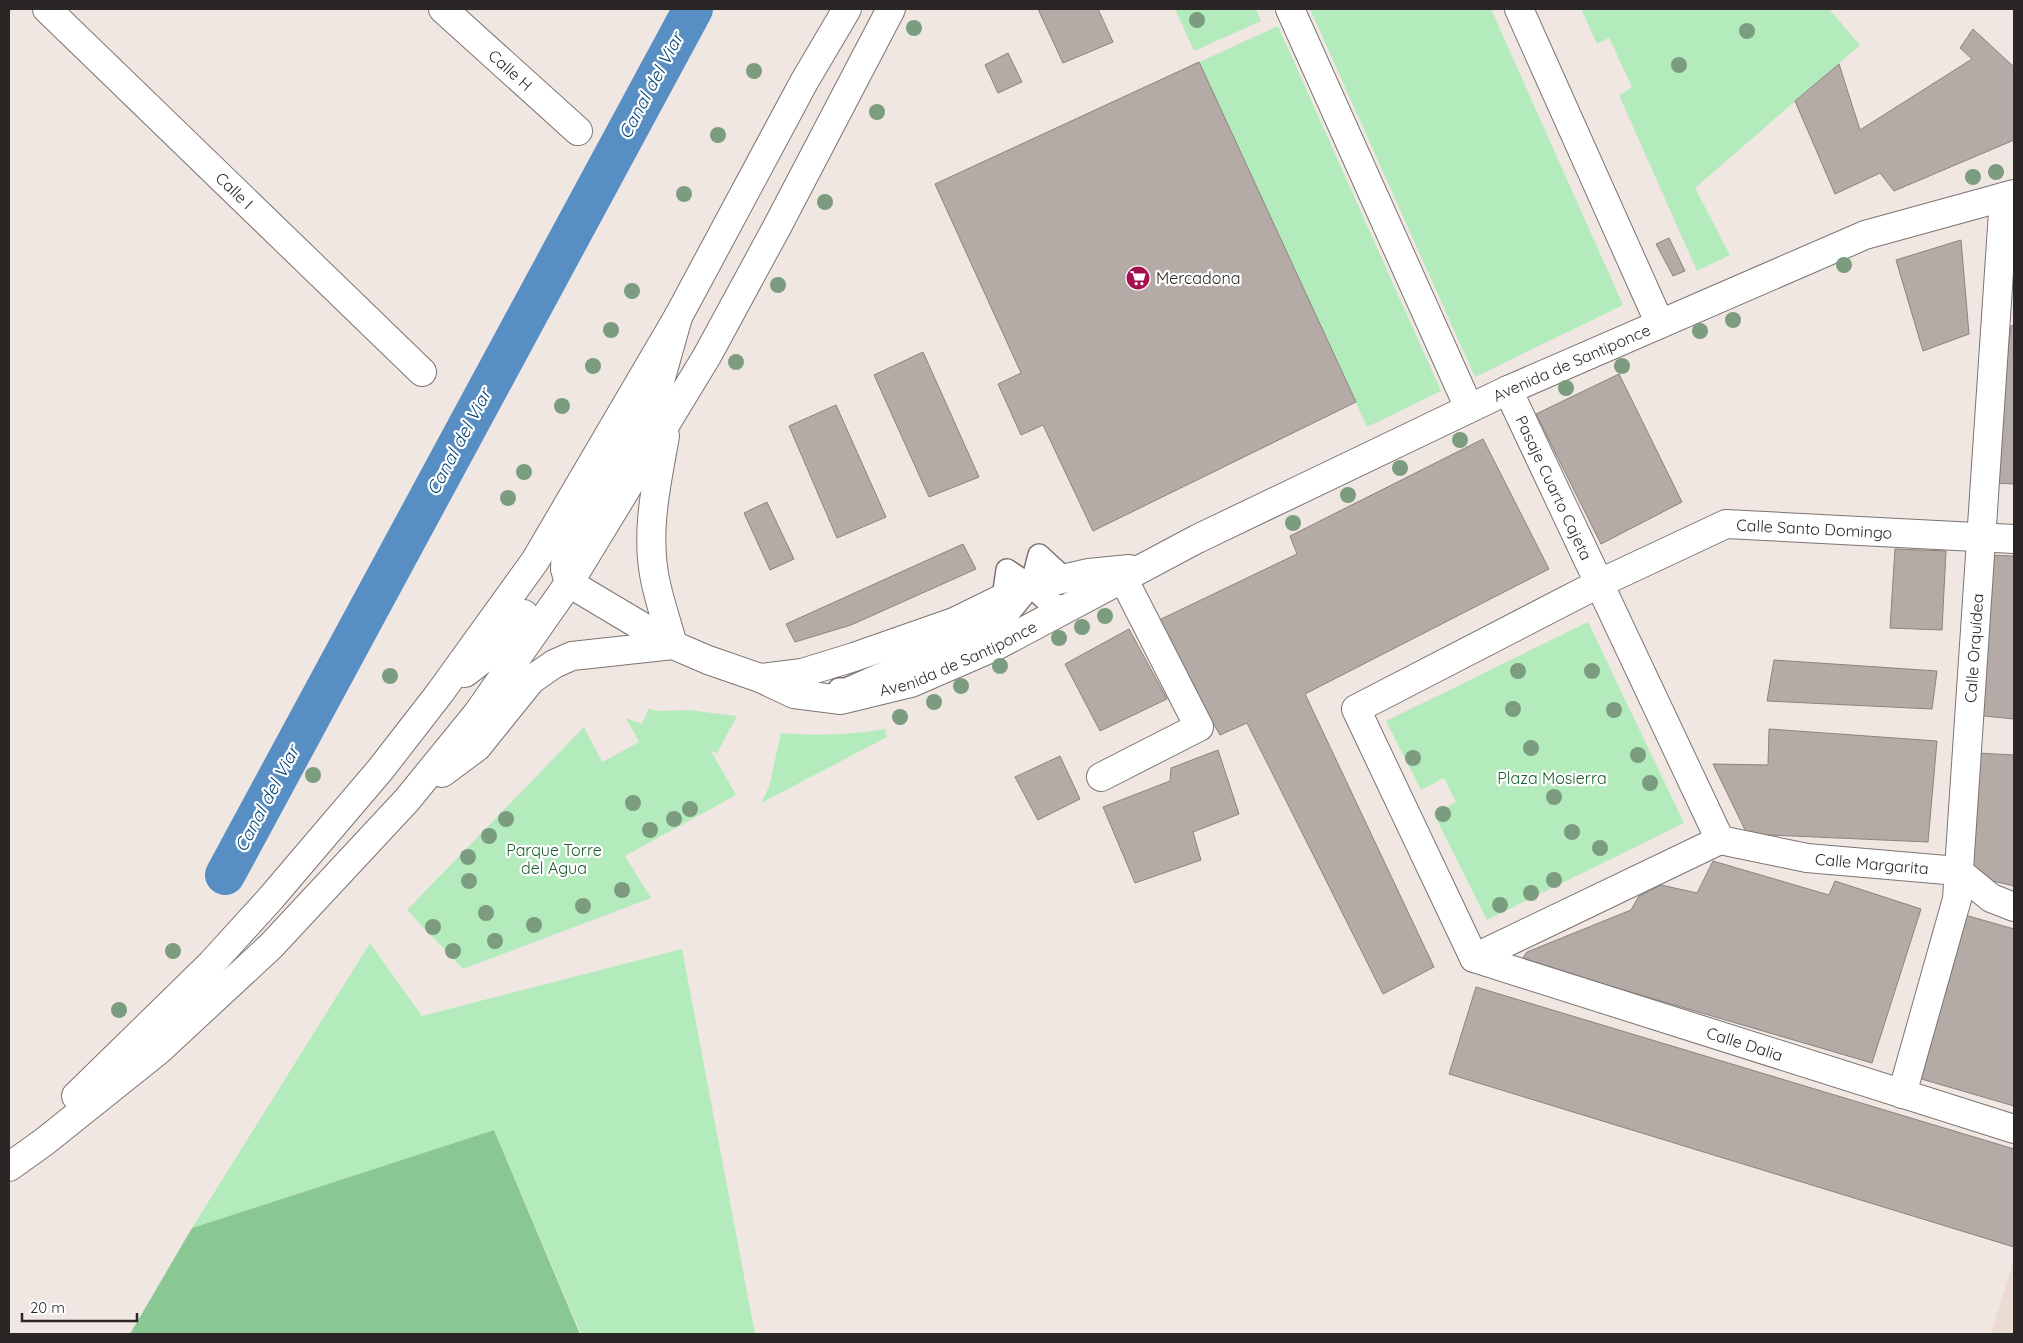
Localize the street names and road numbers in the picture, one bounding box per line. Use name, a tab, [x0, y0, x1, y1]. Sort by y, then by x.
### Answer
street label: Calle H	[484, 45, 537, 95]
street label: Calle I	[211, 168, 258, 213]
street label: Avenida de Santiponce	[1490, 319, 1653, 406]
street label: Pasaje Cuarto Cajeta	[1511, 412, 1597, 563]
street label: Calle Santo Domingo	[1736, 515, 1893, 543]
street label: Calle Orquídea	[1960, 593, 1987, 704]
street label: Avenida de Santiponce	[877, 616, 1040, 700]
street label: Calle Margarita	[1814, 849, 1930, 878]
street label: Calle Dalia	[1704, 1022, 1785, 1065]

